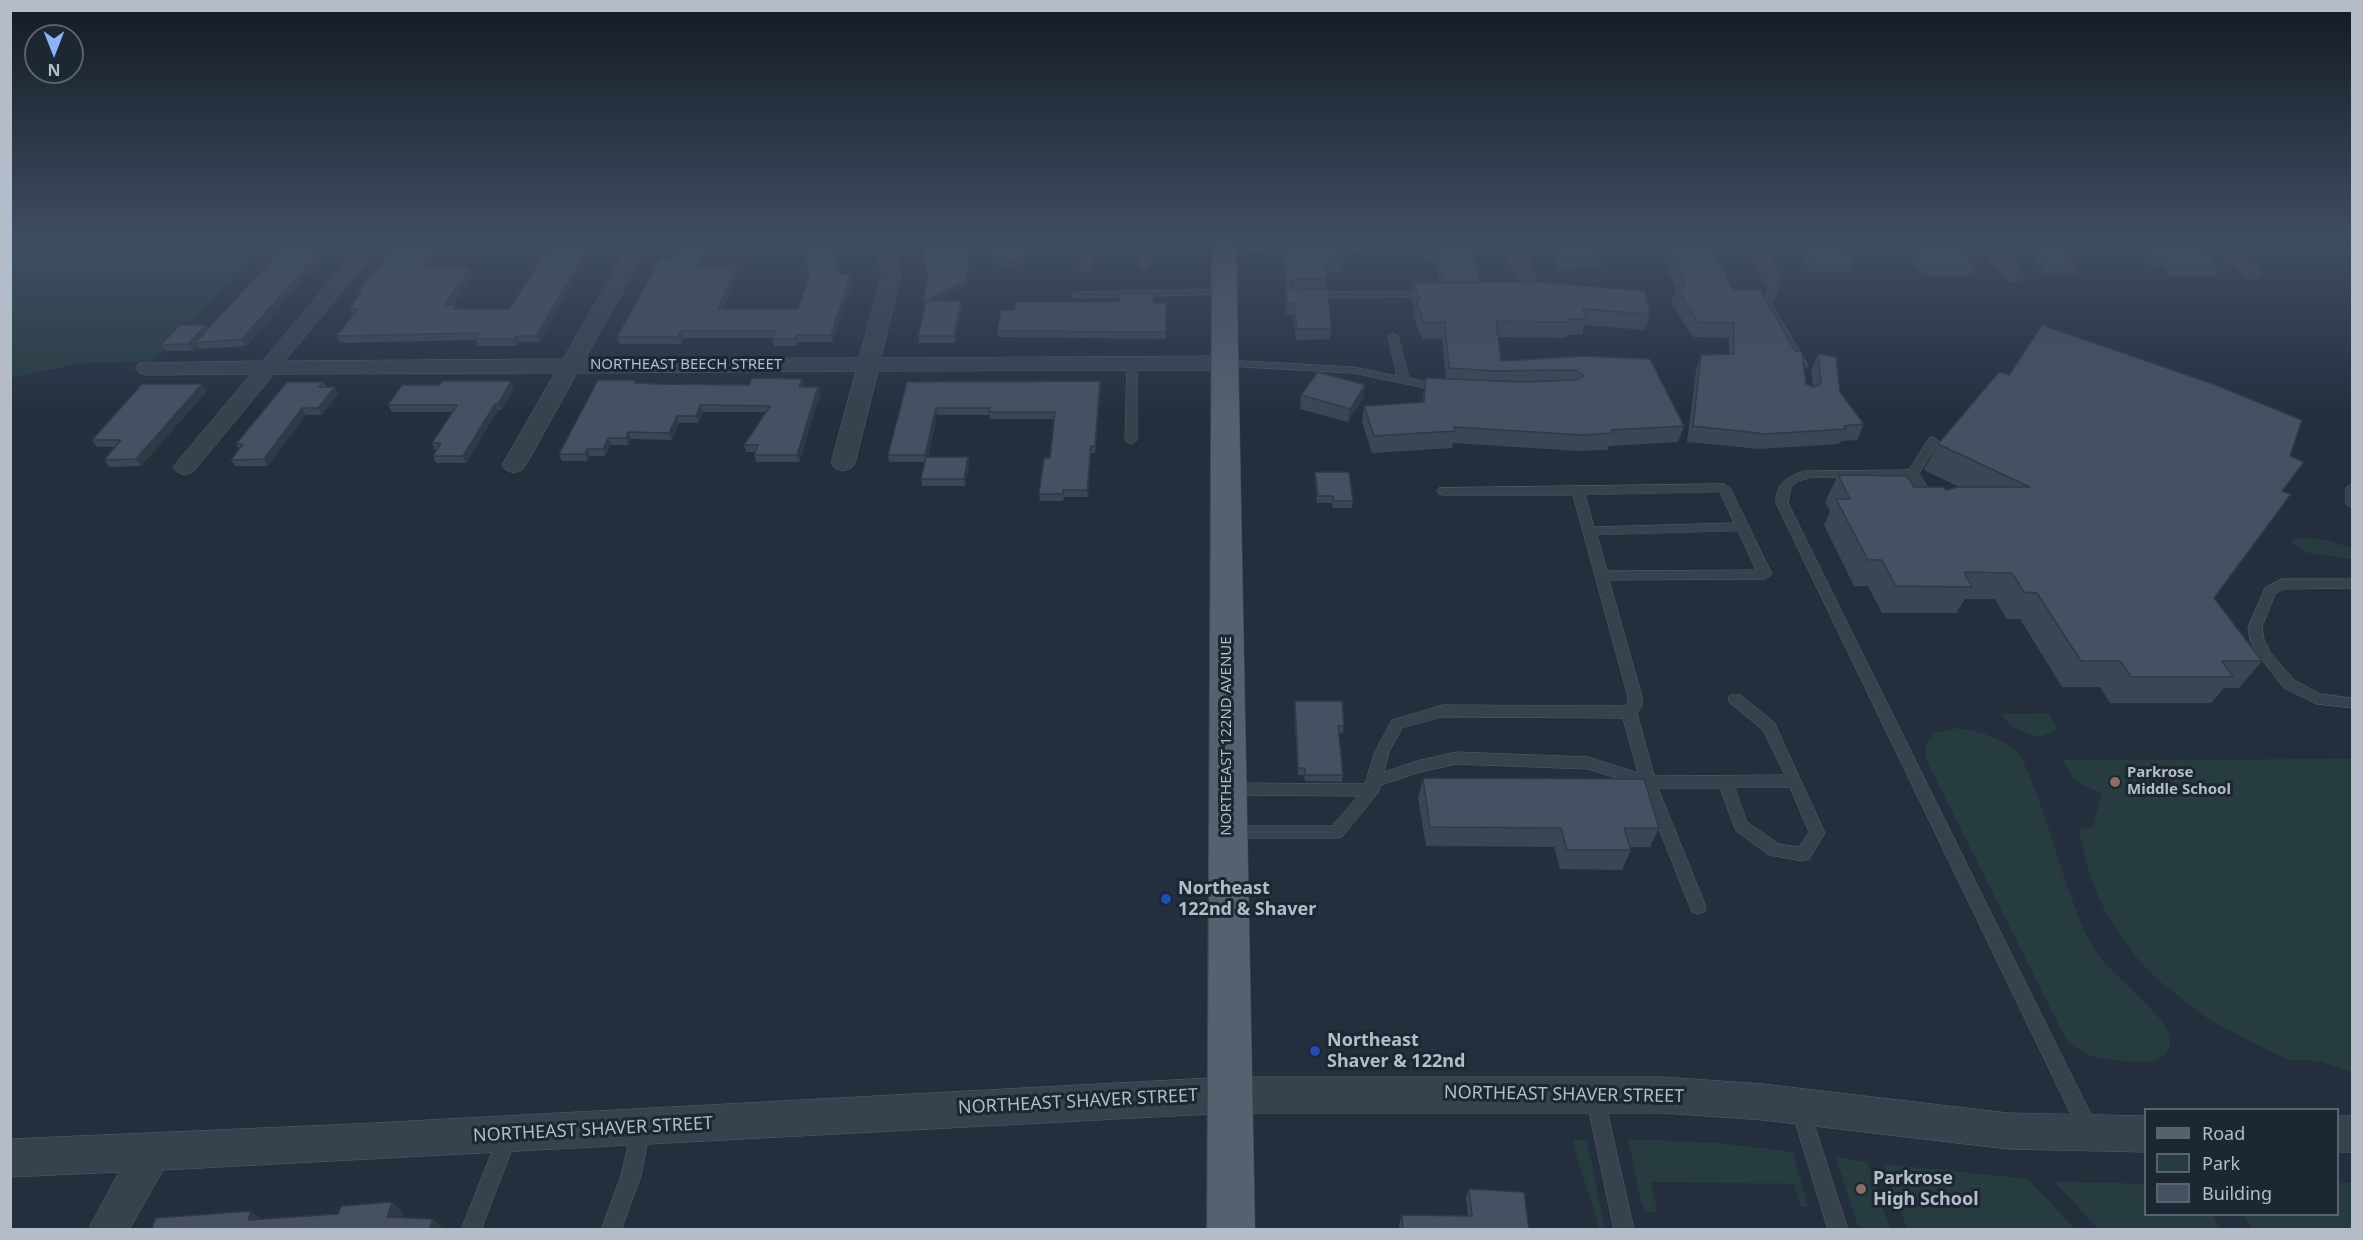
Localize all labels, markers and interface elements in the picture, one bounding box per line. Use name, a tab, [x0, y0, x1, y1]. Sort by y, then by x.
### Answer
north arrow	[24, 24, 84, 84]
text: N	[48, 59, 61, 81]
street label: NORTHEAST BEECH STREET	[590, 356, 782, 374]
street label: NORTHEAST 122ND AVENUE	[1218, 636, 1236, 836]
place label: Parkrose Middle School	[2127, 764, 2231, 799]
marker: Parkrose Middle School	[2108, 775, 2122, 789]
place label: Northeast 122nd & Shaver	[1178, 878, 1316, 920]
marker: Northeast 122nd & Shaver	[1159, 892, 1173, 906]
place label: Northeast Shaver & 122nd	[1327, 1030, 1465, 1072]
marker: Northeast Shaver & 122nd	[1308, 1044, 1322, 1058]
street label: NORTHEAST SHAVER STREET	[1444, 1082, 1684, 1108]
street label: NORTHEAST SHAVER STREET	[958, 1085, 1198, 1119]
legend	[2144, 1108, 2339, 1216]
street label: NORTHEAST SHAVER STREET	[473, 1113, 713, 1147]
text: Road	[2202, 1121, 2245, 1145]
text: Park	[2202, 1151, 2240, 1175]
place label: Parkrose High School	[1873, 1168, 1979, 1210]
text: Building	[2202, 1181, 2272, 1205]
marker: Parkrose High School	[1854, 1182, 1868, 1196]

